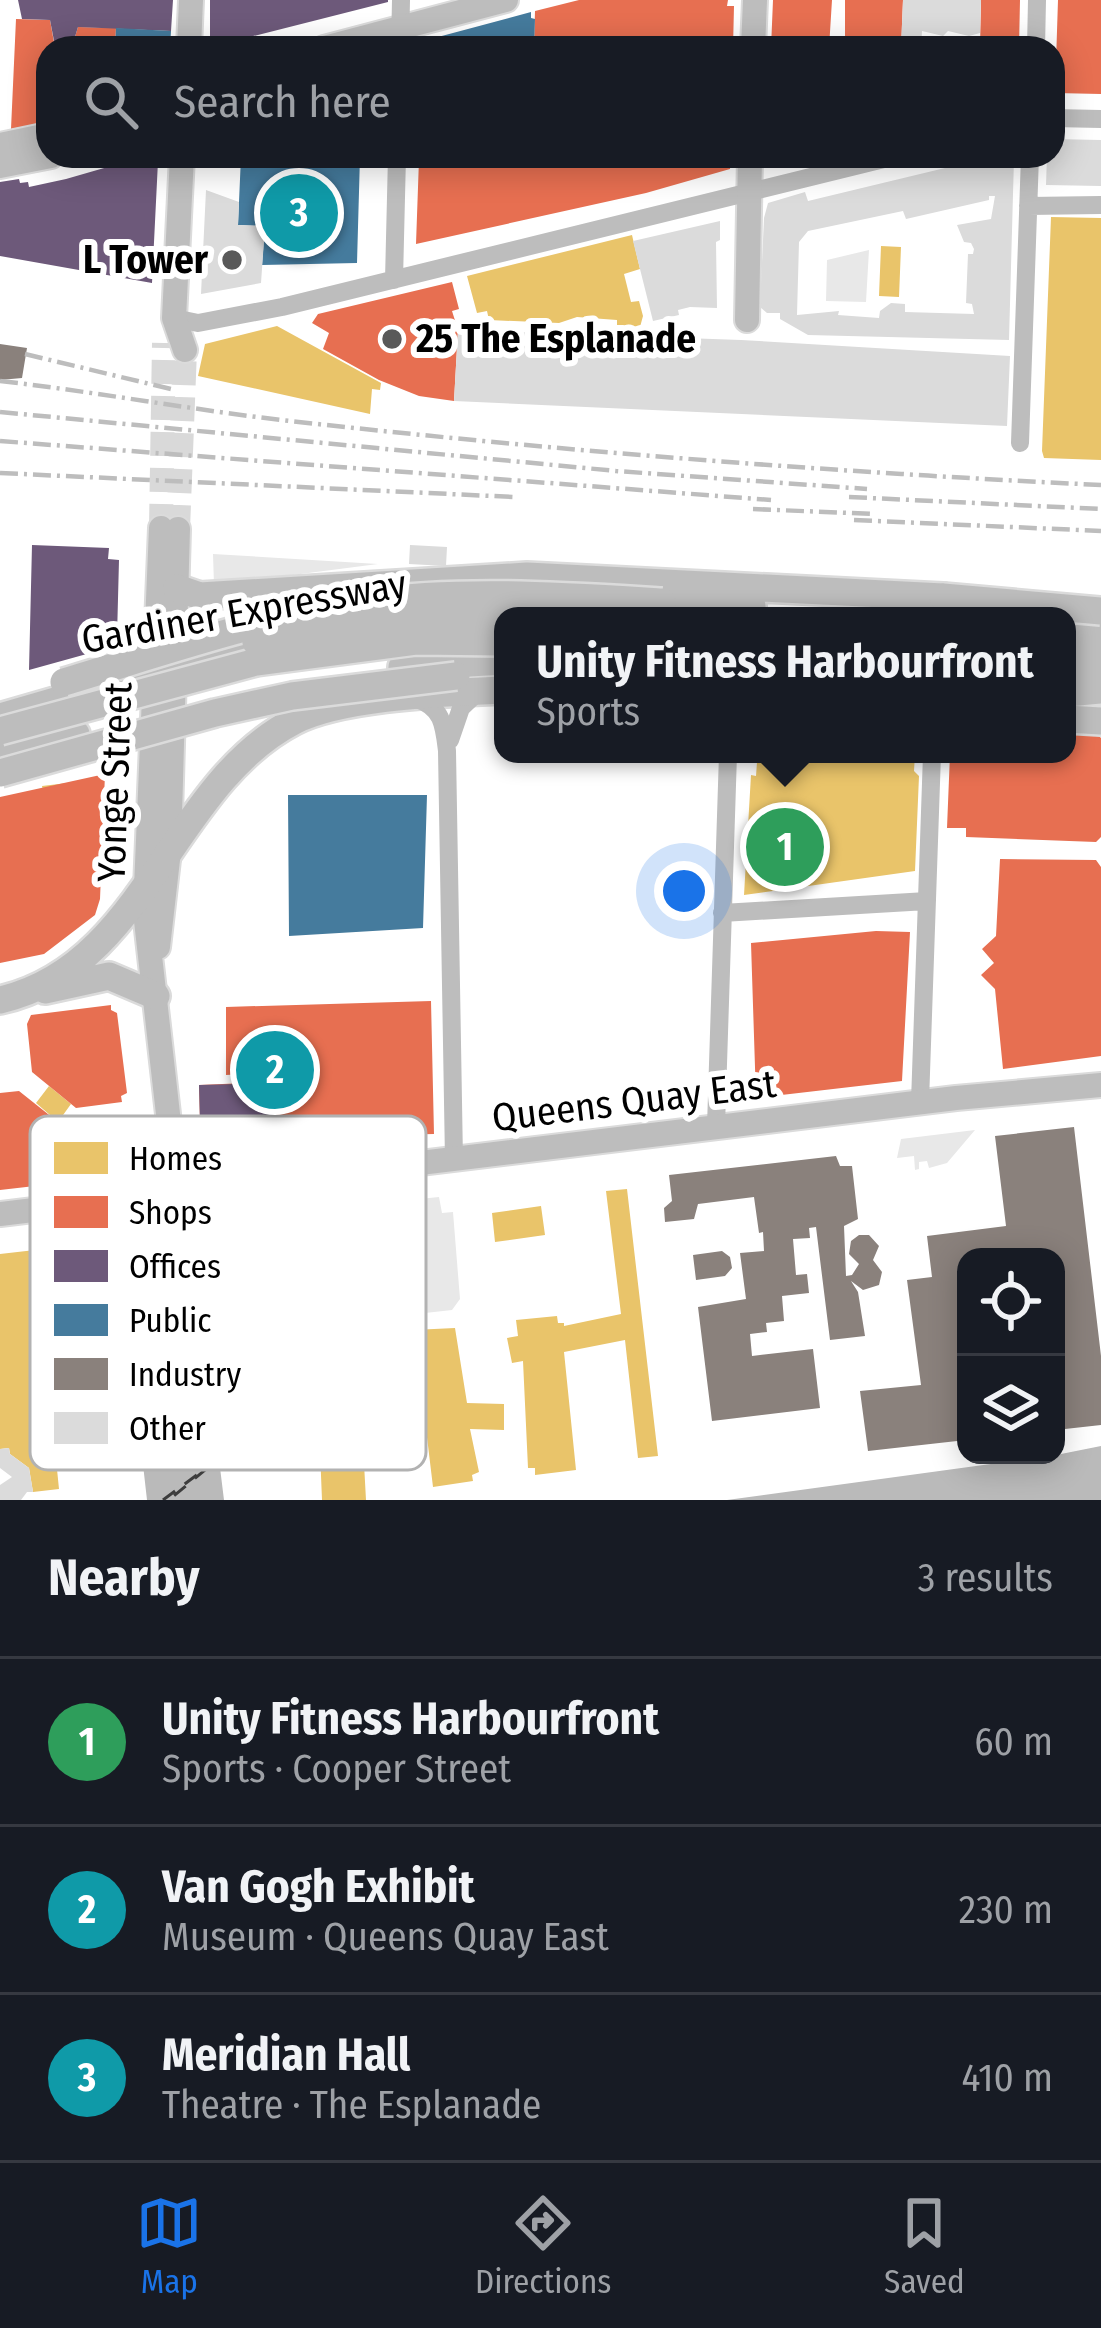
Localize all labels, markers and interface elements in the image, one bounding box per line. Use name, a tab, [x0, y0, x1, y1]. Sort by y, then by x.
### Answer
search box	[36, 36, 1065, 168]
icon: search	[78, 69, 144, 135]
text: Search here	[174, 75, 391, 129]
pin: 3	[260, 168, 338, 258]
place label: L Tower	[83, 237, 209, 283]
marker: L Tower	[219, 247, 245, 273]
place label: 25 The Esplanade	[415, 316, 696, 362]
marker: 25 The Esplanade	[379, 326, 405, 352]
street label: Gardiner Expressway	[78, 561, 410, 663]
popup	[494, 607, 1076, 763]
text: Unity Fitness Harbourfront	[537, 635, 1033, 689]
street label: Yonge Street	[89, 681, 141, 883]
text: Sports	[537, 689, 640, 735]
pin: 1	[746, 802, 824, 892]
your location	[654, 861, 714, 921]
pin: 2	[236, 1025, 314, 1115]
street label: Queens Quay East	[489, 1061, 779, 1141]
legend	[30, 1116, 426, 1470]
text: Homes	[129, 1139, 222, 1179]
text: Shops	[129, 1193, 212, 1233]
text: Offices	[129, 1247, 221, 1287]
map controls	[957, 1248, 1065, 1464]
button: locate	[957, 1248, 1065, 1356]
text: Public	[129, 1301, 211, 1341]
text: Industry	[129, 1355, 241, 1395]
button: layers	[957, 1356, 1065, 1464]
text: Other	[129, 1409, 206, 1449]
text: Nearby	[48, 1547, 200, 1609]
text: 3 results	[918, 1555, 1053, 1601]
text: Unity Fitness Harbourfront	[162, 1692, 659, 1746]
text: 1	[79, 1719, 95, 1765]
text: 60 m	[974, 1719, 1053, 1765]
text: Sports · Cooper Street	[162, 1746, 511, 1792]
text: Van Gogh Exhibit	[162, 1860, 475, 1914]
text: 2	[78, 1887, 96, 1933]
text: 230 m	[959, 1887, 1053, 1933]
text: Museum · Queens Quay East	[162, 1914, 609, 1960]
text: Meridian Hall	[162, 2028, 410, 2082]
text: 3	[78, 2055, 96, 2101]
text: 410 m	[962, 2055, 1053, 2101]
text: Theatre · The Esplanade	[162, 2082, 541, 2128]
tab: Map	[136, 2190, 202, 2302]
tab: Directions	[475, 2190, 611, 2302]
tab: Saved	[884, 2190, 965, 2302]

